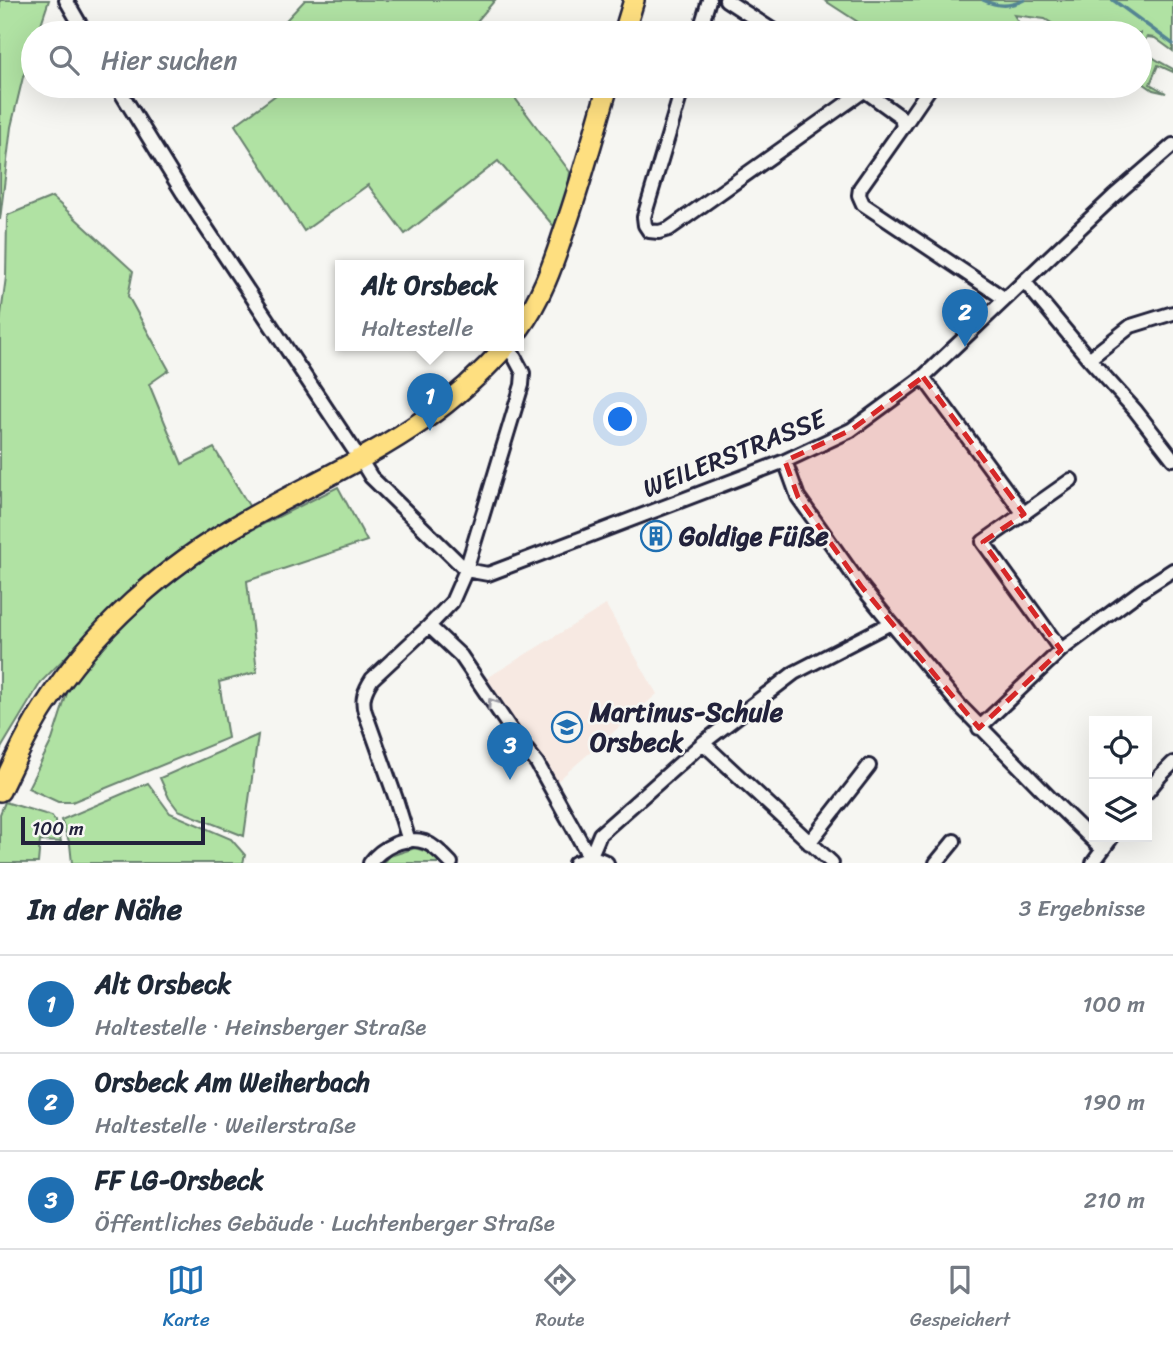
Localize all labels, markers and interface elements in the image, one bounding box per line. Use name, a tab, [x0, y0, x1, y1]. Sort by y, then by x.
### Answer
search box	[21, 21, 1152, 98]
text: Hier suchen	[101, 37, 237, 83]
icon: search	[45, 41, 83, 79]
popup	[335, 260, 524, 351]
text: Alt Orsbeck	[361, 262, 498, 308]
pin: 2	[942, 289, 988, 347]
text: Haltestelle	[361, 308, 473, 349]
pin: 1	[407, 373, 453, 431]
street label: WEILERSTRASSE	[635, 395, 834, 511]
your location	[603, 402, 637, 436]
place label: Goldige Füße	[679, 513, 829, 559]
building icon: Goldige Füße	[639, 519, 673, 553]
place label: Martinus-Schule Orsbeck	[589, 689, 784, 765]
one-way arrow	[488, 698, 501, 711]
school or university icon: Martinus-Schule Orsbeck	[550, 710, 584, 744]
map controls	[1089, 716, 1152, 842]
button: locate	[1089, 716, 1152, 779]
pin: 3	[487, 722, 533, 780]
button: layers	[1089, 779, 1152, 842]
text: 100 m	[32, 812, 84, 845]
scale bar	[21, 814, 205, 846]
text: In der Nähe	[28, 882, 182, 936]
text: 3 Ergebnisse	[1019, 888, 1145, 929]
text: Alt Orsbeck	[95, 961, 231, 1007]
text: 1	[46, 984, 56, 1025]
text: 100 m	[1082, 984, 1145, 1025]
text: Haltestelle · Heinsberger Straße	[95, 1007, 426, 1048]
text: Orsbeck Am Weiherbach	[95, 1059, 370, 1105]
text: 2	[44, 1082, 58, 1123]
text: 190 m	[1083, 1082, 1145, 1123]
text: Haltestelle · Weilerstraße	[95, 1105, 356, 1146]
text: FF LG-Orsbeck	[95, 1157, 264, 1203]
text: 3	[45, 1180, 57, 1221]
text: 210 m	[1084, 1180, 1145, 1221]
text: Öffentliches Gebäude · Luchtenberger Straße	[95, 1203, 555, 1244]
tab: Karte	[163, 1261, 210, 1336]
tab: Route	[536, 1261, 584, 1336]
tab: Gespeichert	[910, 1261, 1010, 1336]

